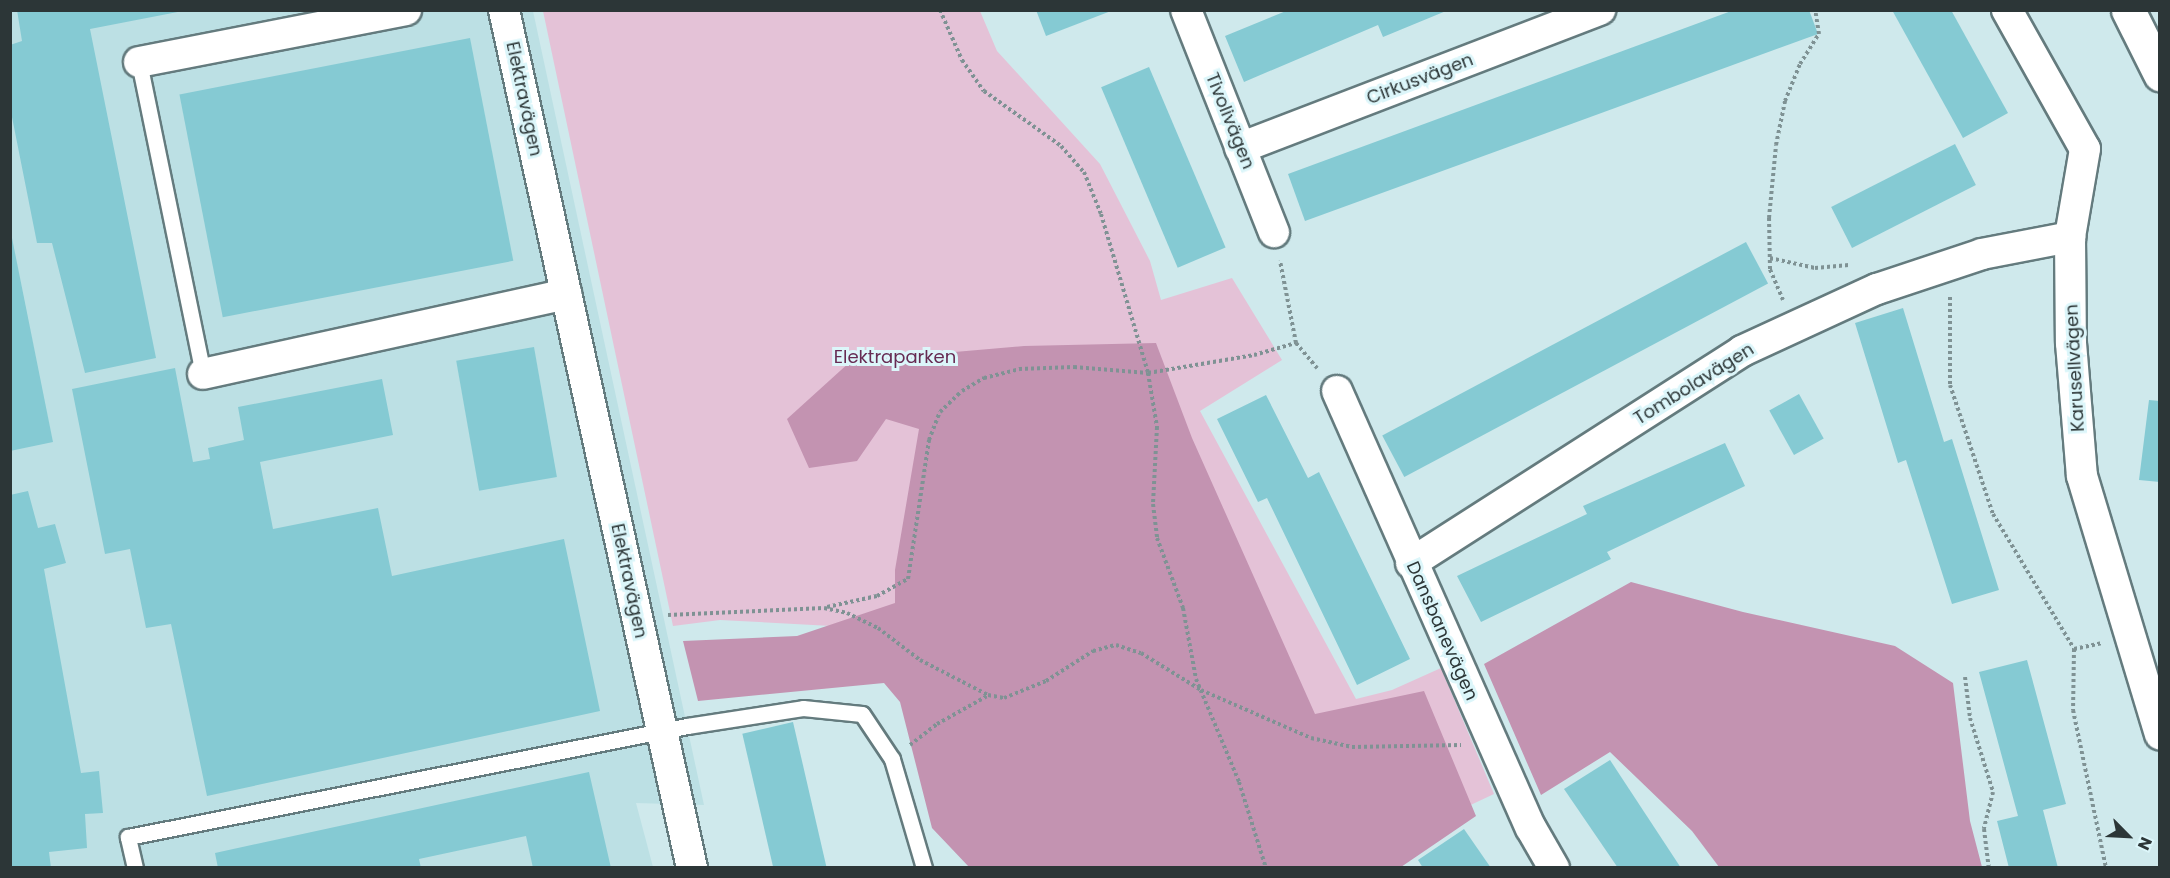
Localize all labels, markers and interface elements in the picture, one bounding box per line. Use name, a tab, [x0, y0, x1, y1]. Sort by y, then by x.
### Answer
street label: Elektravägen	[501, 40, 547, 158]
street label: Cirkusvägen	[1364, 49, 1476, 109]
street label: Tivolivägen	[1201, 70, 1259, 172]
street label: Karusellvägen	[2061, 304, 2089, 432]
street label: Tombolavägen	[1630, 338, 1758, 430]
park label: Elektraparken	[834, 346, 956, 368]
street label: Elektravägen	[606, 522, 652, 640]
street label: Dansbanevägen	[1402, 558, 1482, 704]
north arrow	[2098, 806, 2158, 866]
text: N	[2132, 833, 2158, 854]

